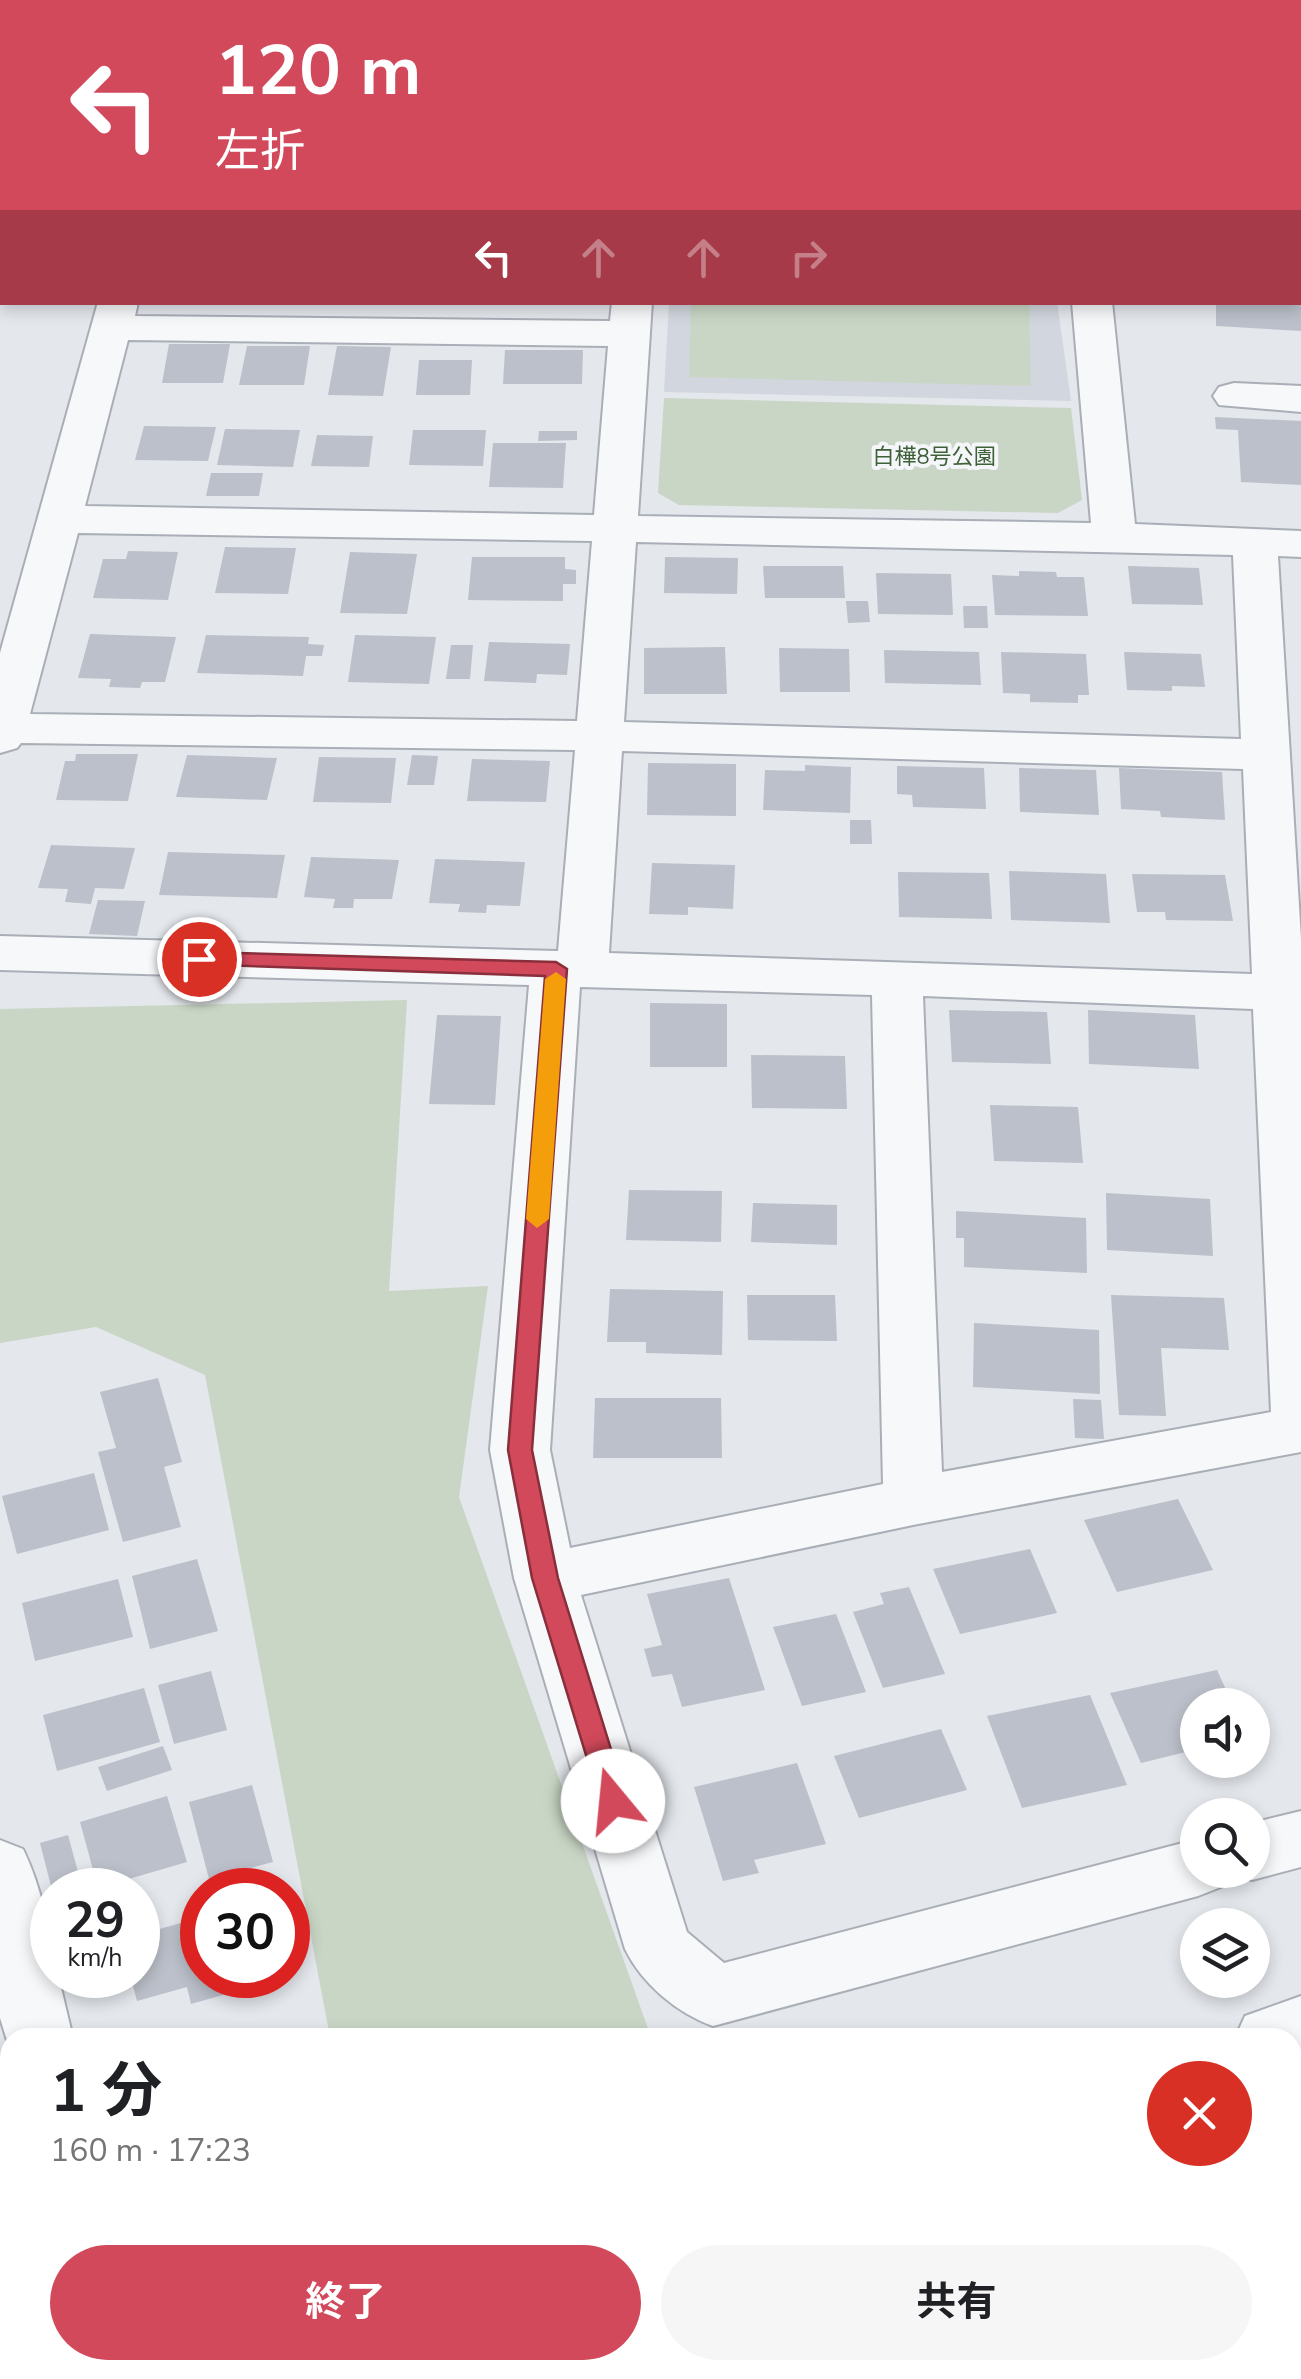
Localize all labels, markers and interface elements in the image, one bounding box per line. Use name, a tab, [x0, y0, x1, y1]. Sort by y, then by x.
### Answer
text: 120 m	[215, 23, 421, 119]
icon: left	[50, 40, 180, 170]
text: 左折	[215, 121, 305, 182]
icon: left	[466, 230, 521, 285]
icon: ahead	[571, 230, 626, 285]
icon: ahead	[676, 230, 731, 285]
icon: right	[781, 230, 836, 285]
park label: 白樺8号公園	[872, 442, 996, 472]
pin	[157, 917, 242, 1002]
icon: arrive	[172, 932, 227, 987]
map controls	[1180, 1688, 1270, 1998]
button: sound	[1180, 1688, 1270, 1778]
position arrow	[561, 1749, 665, 1853]
button: search	[1180, 1798, 1270, 1888]
speed limit sign: 30	[180, 1868, 310, 1998]
text: 29	[65, 1886, 125, 1955]
button: layers	[1180, 1908, 1270, 1998]
text: km/h	[67, 1941, 123, 1975]
text: 1 分	[50, 2050, 162, 2132]
button: close	[1147, 2061, 1252, 2166]
text: 160 m · 17:23	[50, 2129, 251, 2172]
button: 終了	[50, 2245, 641, 2360]
button: 共有	[661, 2245, 1252, 2360]

